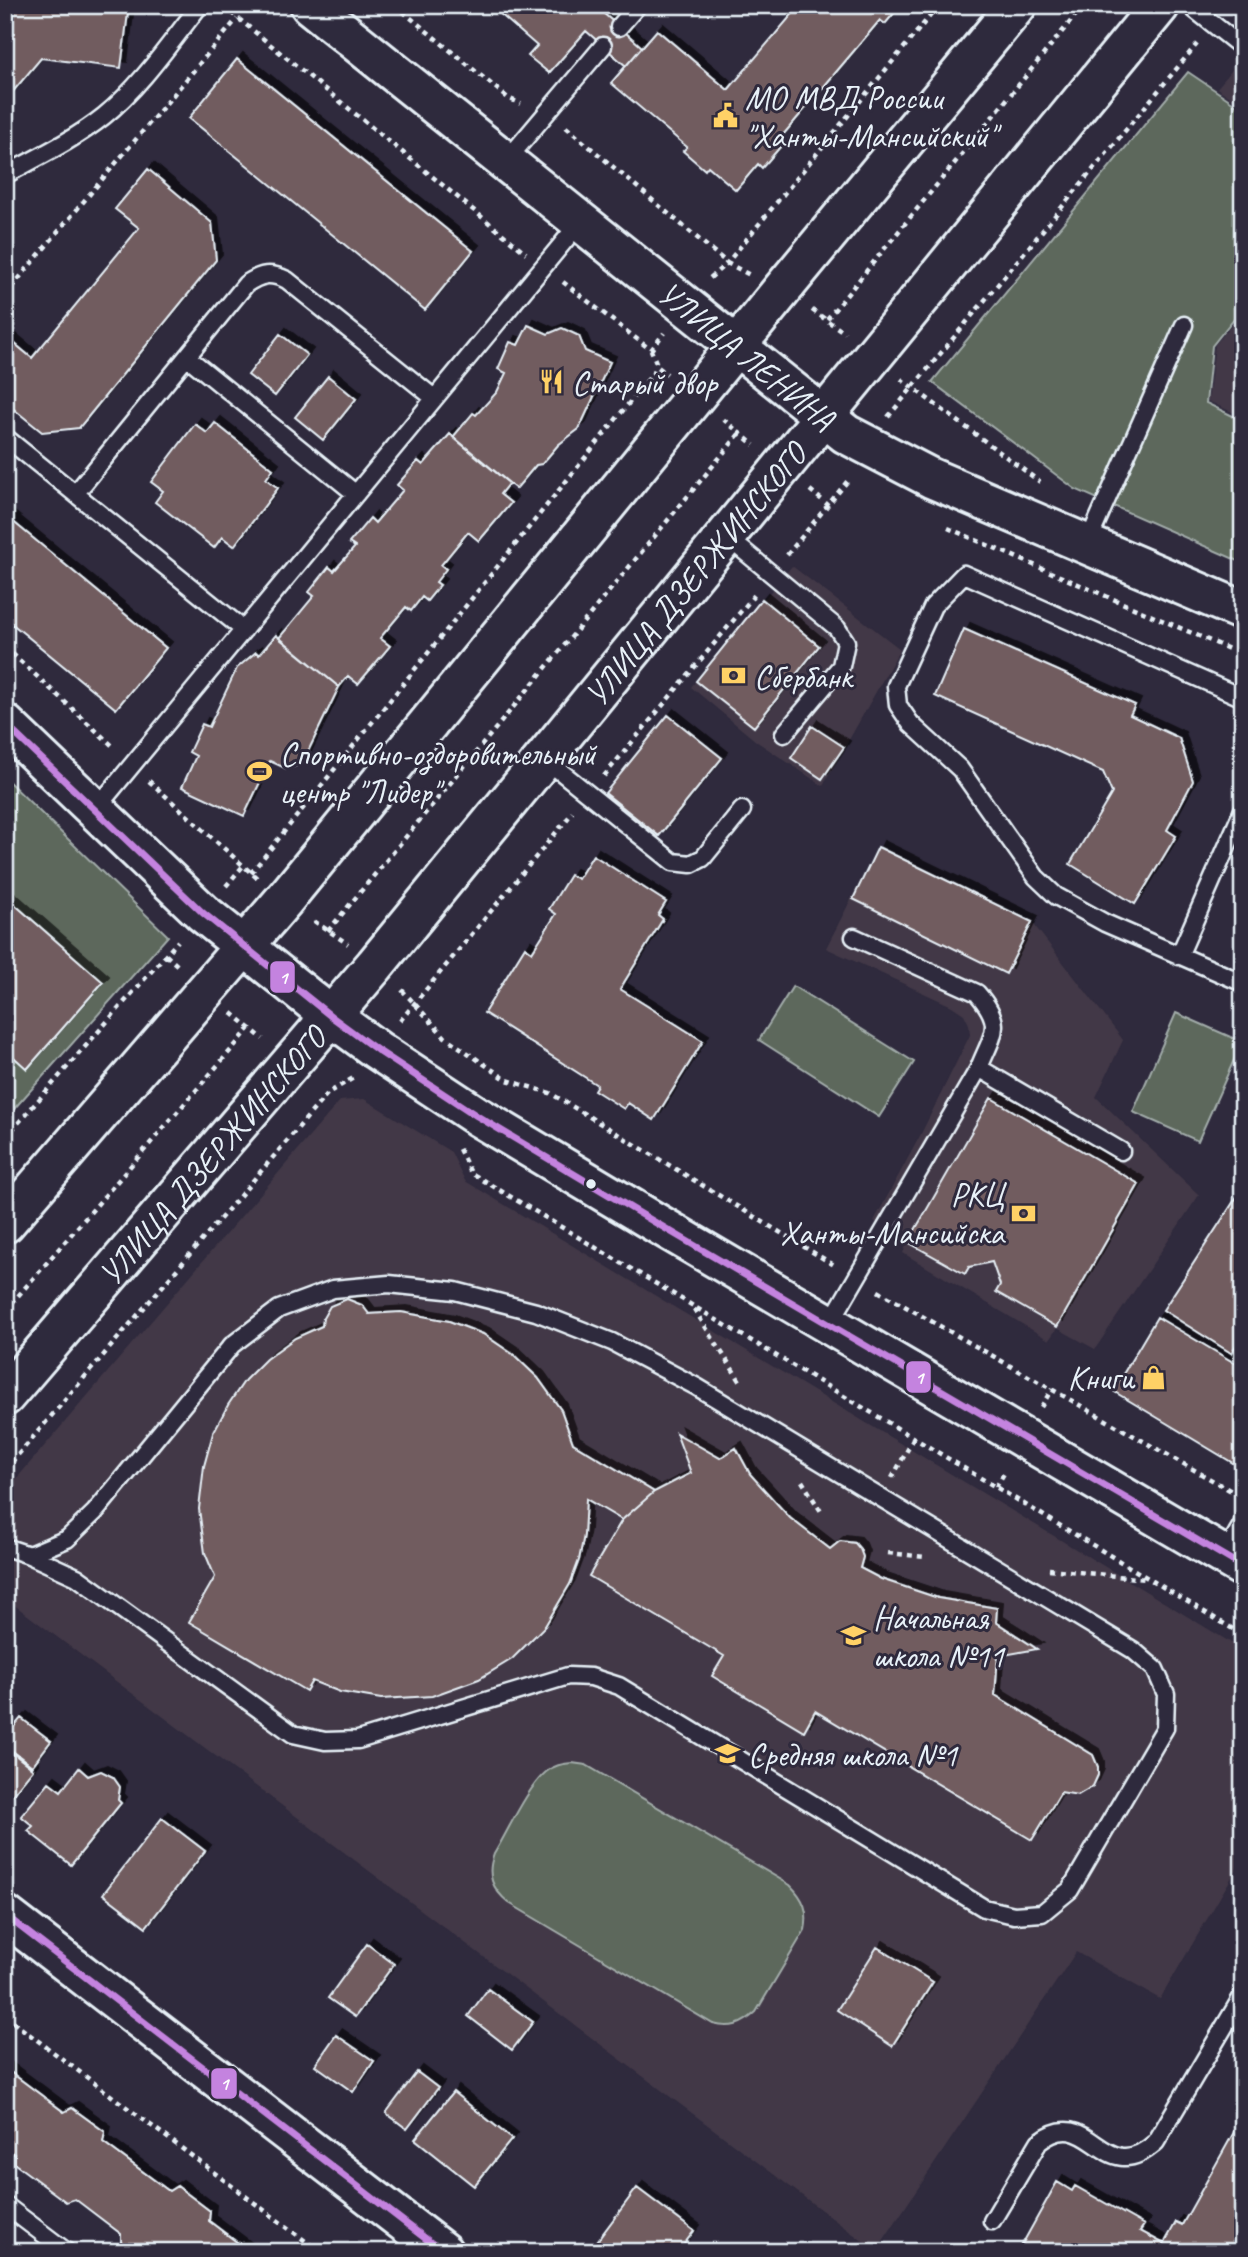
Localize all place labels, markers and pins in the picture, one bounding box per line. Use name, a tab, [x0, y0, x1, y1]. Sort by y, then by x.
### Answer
place label: МО МВД России "Ханты-Мансийский"	[745, 77, 1002, 157]
public building icon: МО МВД России "Ханты-Мансийский"	[711, 102, 739, 130]
place label: Старый двор	[572, 362, 720, 404]
restaurant icon: Старый двор	[538, 368, 566, 396]
place label: Сбербанк	[754, 656, 855, 698]
bank icon: Сбербанк	[720, 662, 748, 690]
place label: Спортивно-оздоровительный центр "Лидер"	[280, 733, 598, 813]
sports icon: Спортивно-оздоровительный центр "Лидер"	[246, 758, 274, 786]
place label: РКЦ Ханты-Мансийска	[780, 1174, 1008, 1254]
unlabelled marker	[584, 1177, 598, 1191]
bank icon: РКЦ Ханты-Мансийска	[1010, 1199, 1038, 1227]
place label: Книги	[1068, 1357, 1136, 1399]
shop icon: Книги	[1140, 1363, 1168, 1391]
place label: Начальная школа №11	[873, 1597, 1006, 1677]
school or university icon: Начальная школа №11	[839, 1622, 867, 1650]
place label: Средняя школа №1	[748, 1734, 959, 1776]
school or university icon: Средняя школа №1	[714, 1740, 742, 1768]

